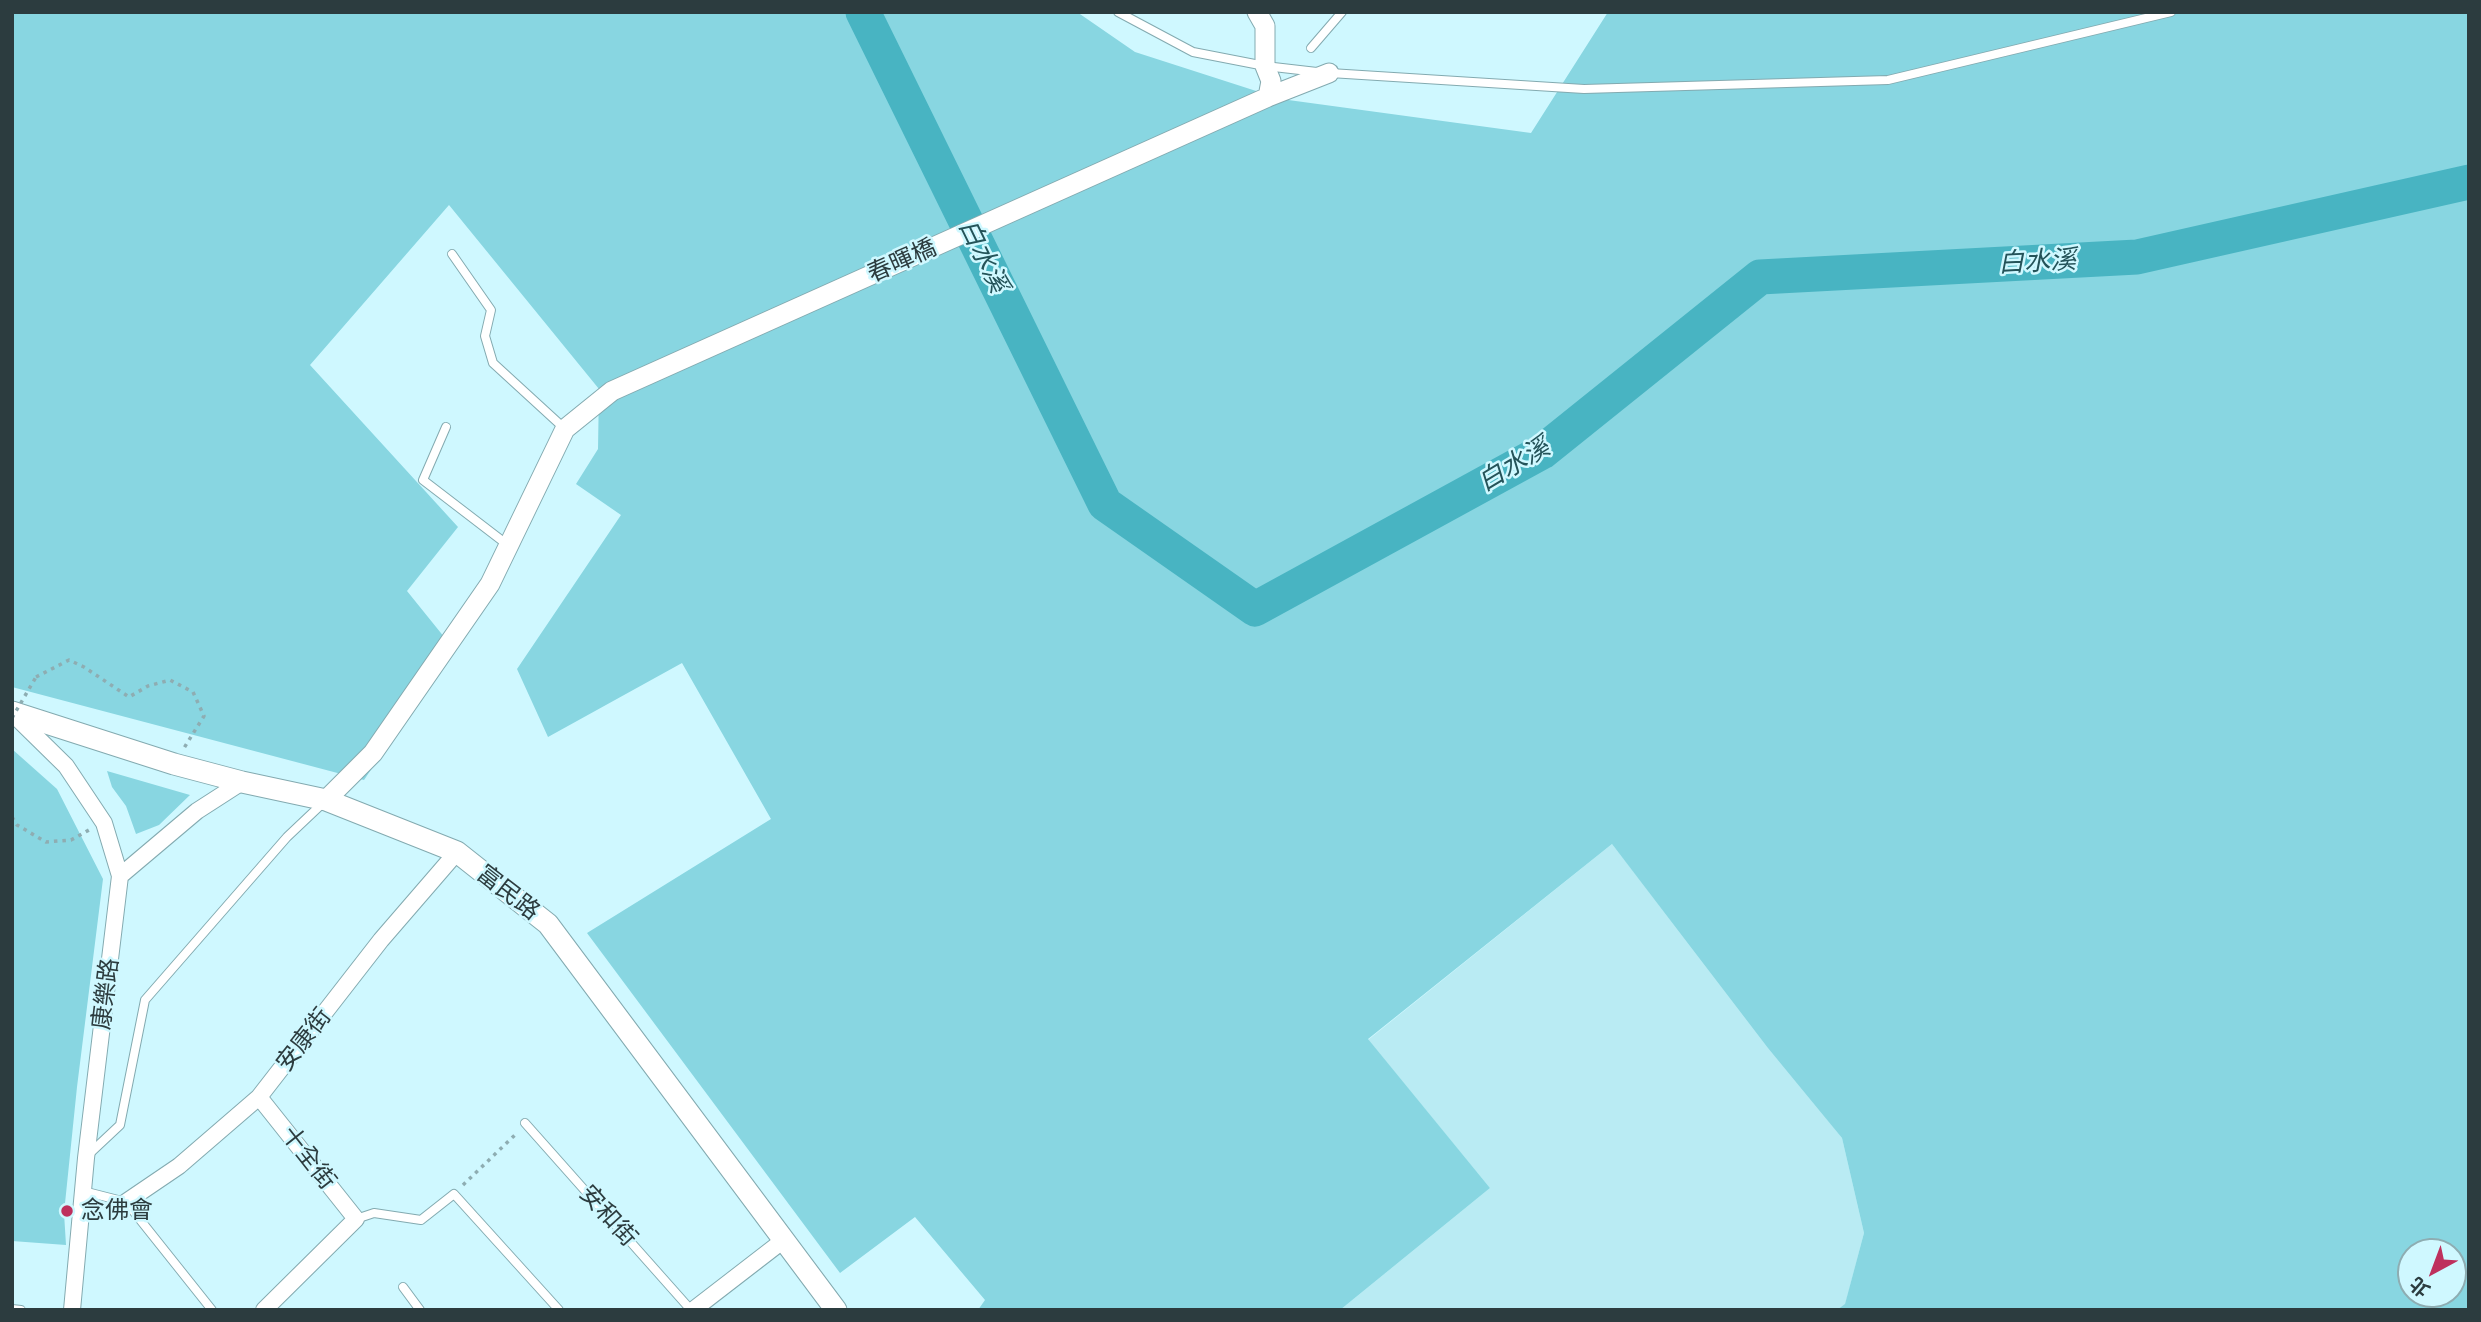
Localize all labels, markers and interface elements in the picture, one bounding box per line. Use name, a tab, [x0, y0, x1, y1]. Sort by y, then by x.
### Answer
water label: 白水溪	[952, 214, 1014, 298]
street label: 春暉橋	[863, 233, 941, 289]
water label: 白水溪	[1997, 244, 2077, 280]
water label: 白水溪	[1473, 432, 1555, 498]
street label: 富民路	[471, 859, 545, 927]
street label: 康樂路	[87, 957, 125, 1031]
street label: 安康街	[270, 1003, 338, 1077]
street label: 十全街	[274, 1121, 342, 1195]
street label: 安和街	[573, 1180, 643, 1252]
place label: 念佛會	[81, 1197, 153, 1225]
marker: 念佛會	[59, 1203, 75, 1219]
north arrow	[2397, 1238, 2467, 1308]
text: 北	[2404, 1272, 2435, 1303]

